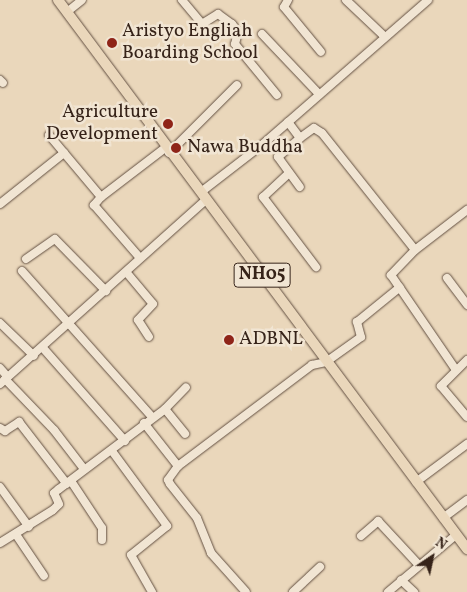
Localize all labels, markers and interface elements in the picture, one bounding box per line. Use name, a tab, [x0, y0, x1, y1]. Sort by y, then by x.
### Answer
place label: Aristyo Engliah Boarding School	[122, 21, 258, 65]
marker: Aristyo Engliah Boarding School	[106, 37, 118, 49]
place label: Agriculture Development	[46, 102, 158, 146]
marker: Agriculture Development	[162, 118, 174, 130]
place label: Nawa Buddha	[187, 137, 303, 159]
marker: Nawa Buddha	[169, 141, 183, 155]
road number: NH05	[233, 260, 291, 290]
place label: ADBNL	[239, 329, 303, 351]
marker: ADBNL	[223, 334, 235, 346]
north arrow	[407, 532, 457, 582]
text: N	[431, 533, 450, 555]

